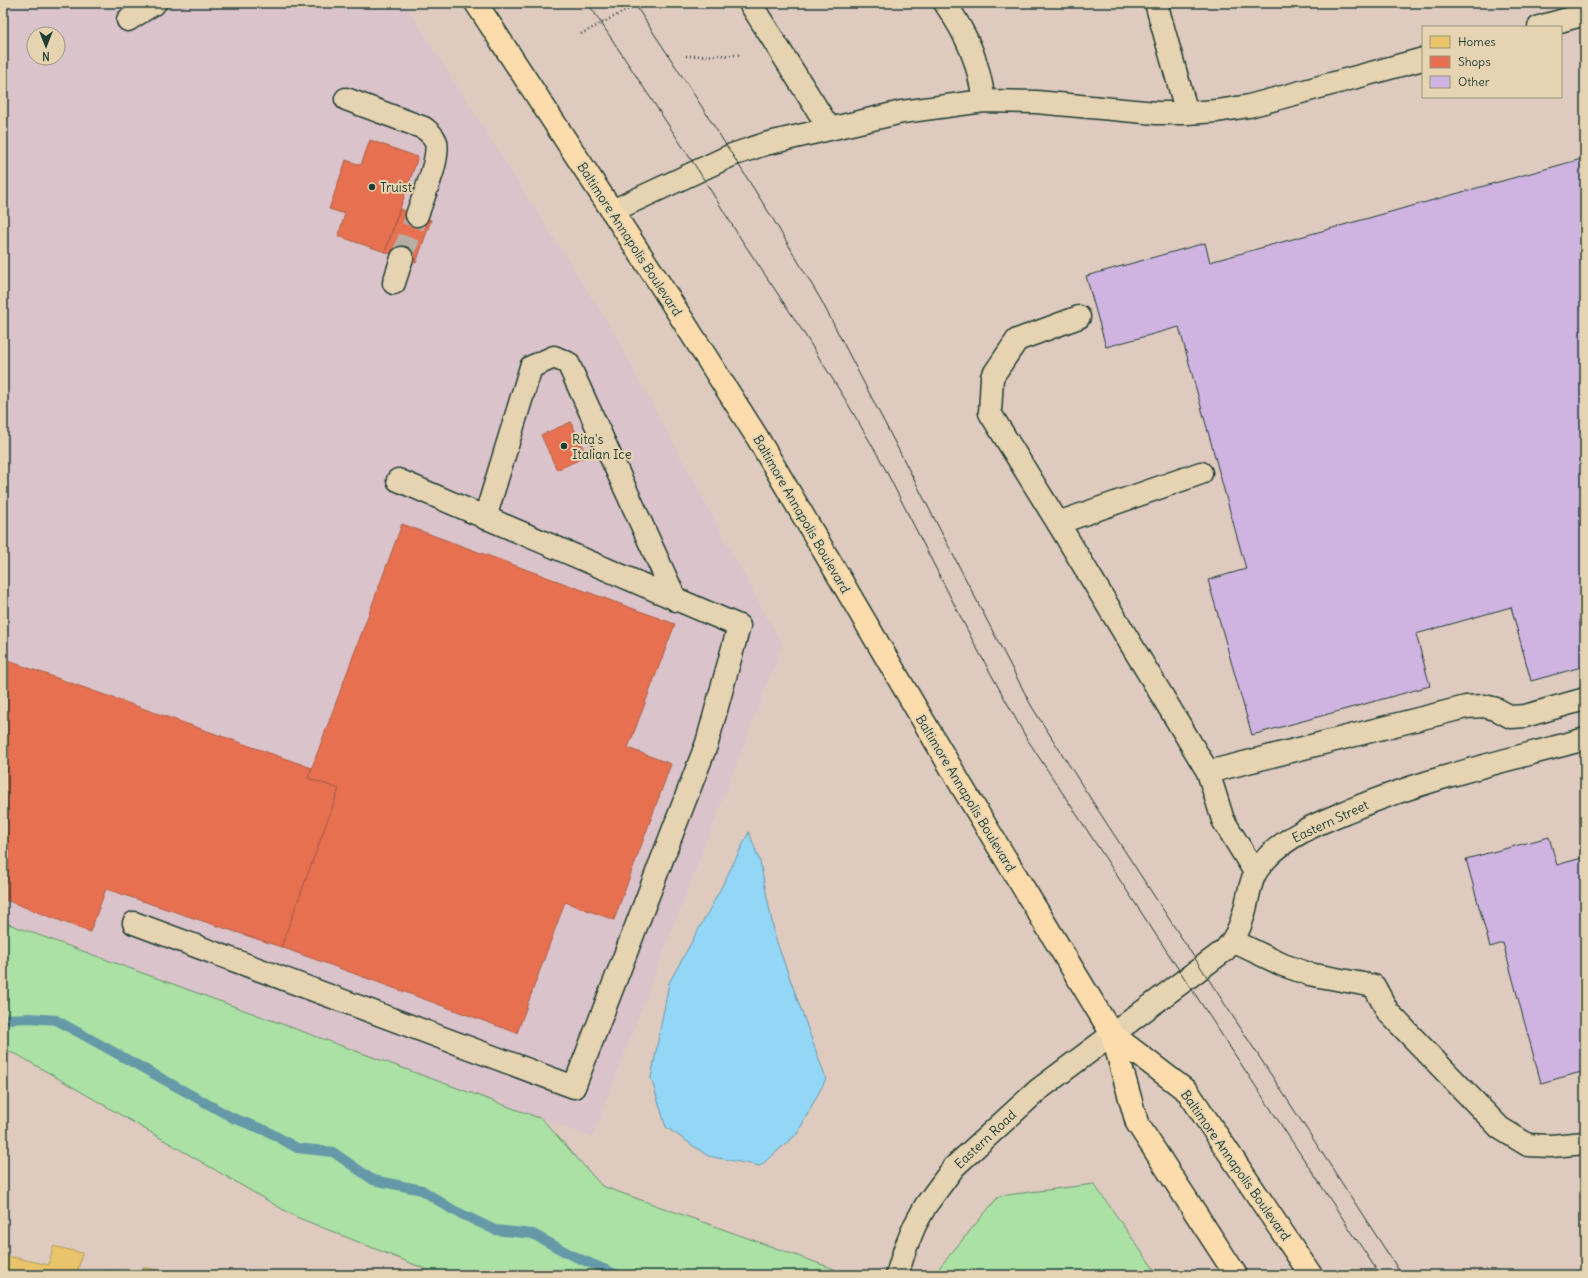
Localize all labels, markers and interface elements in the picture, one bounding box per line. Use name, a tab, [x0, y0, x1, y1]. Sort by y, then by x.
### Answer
north arrow	[26, 26, 66, 66]
legend	[1422, 26, 1562, 98]
text: Homes	[1458, 34, 1496, 49]
text: N	[42, 49, 50, 63]
text: Shops	[1458, 54, 1491, 69]
text: Other	[1458, 74, 1490, 89]
street label: Baltimore Annapolis Boulevard	[573, 159, 686, 320]
place label: Truist	[380, 179, 413, 196]
marker: Truist	[367, 182, 377, 192]
place label: Rita's Italian Ice	[572, 431, 632, 463]
street label: Baltimore Annapolis Boulevard	[749, 432, 854, 597]
marker: Rita's Italian Ice	[559, 441, 569, 451]
street label: Baltimore Annapolis Boulevard	[912, 712, 1019, 875]
street label: Eastern Street	[1289, 796, 1372, 847]
street label: Baltimore Annapolis Boulevard	[1177, 1087, 1294, 1244]
street label: Eastern Road	[951, 1106, 1020, 1172]

